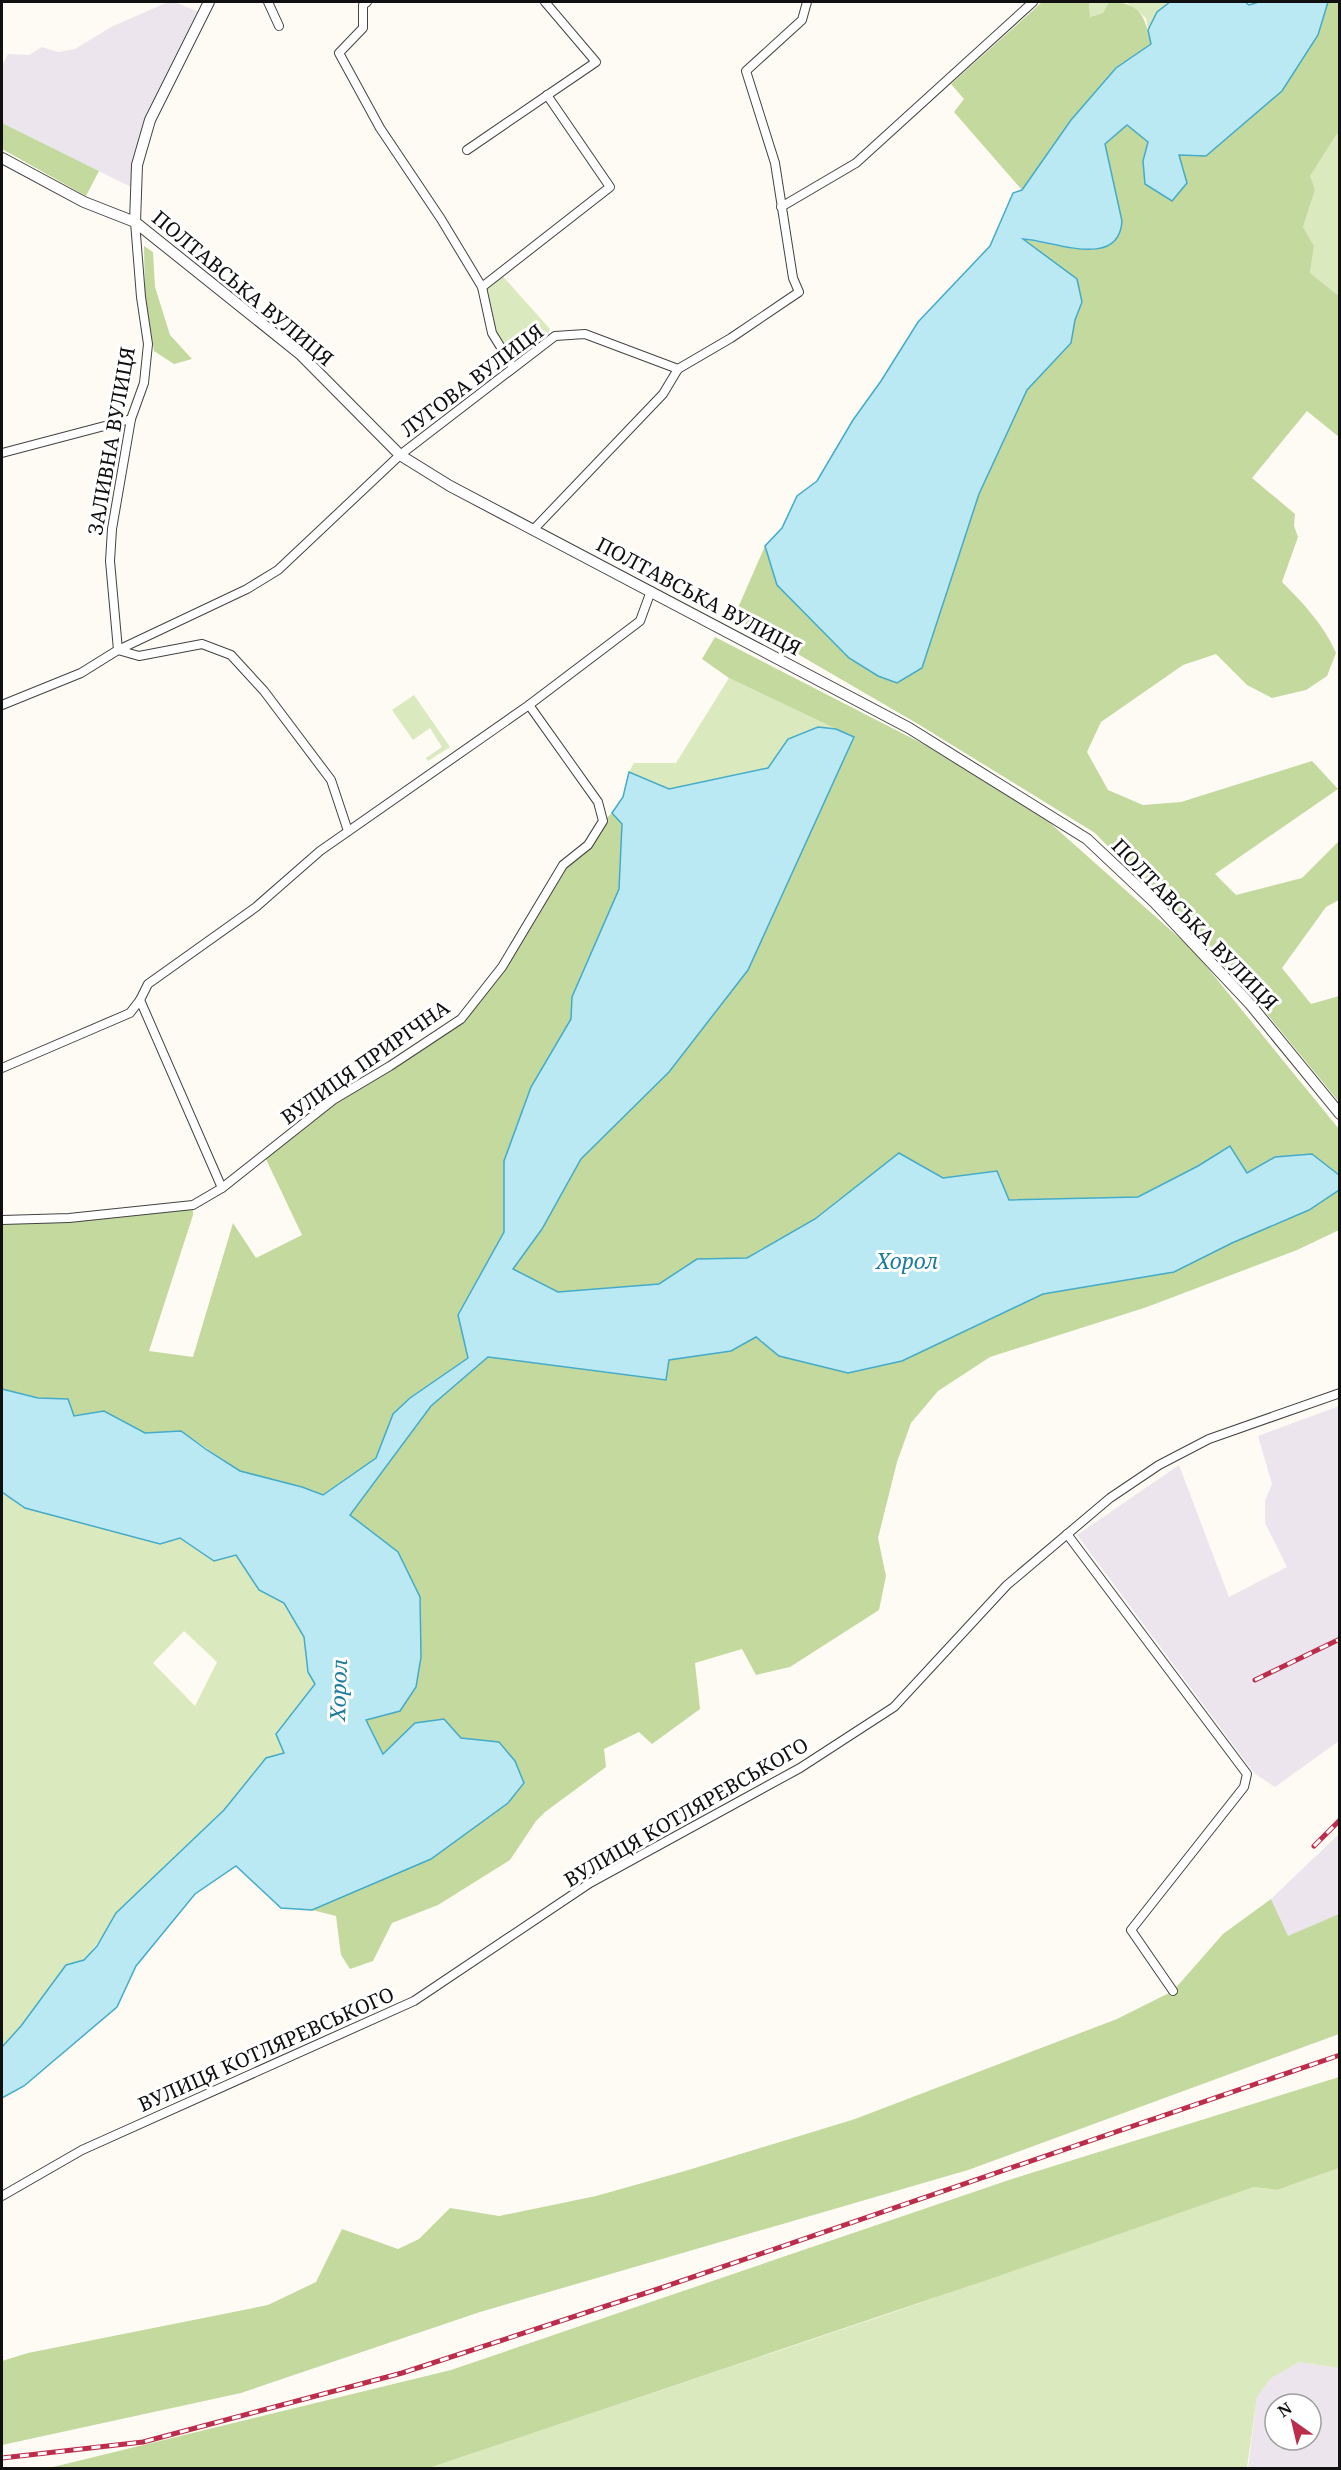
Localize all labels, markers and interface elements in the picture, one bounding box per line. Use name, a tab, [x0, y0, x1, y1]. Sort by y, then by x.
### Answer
street label: ПОЛТАВСЬКА ВУЛИЦЯ	[147, 204, 339, 372]
street label: ЛУГОВА ВУЛИЦЯ	[395, 317, 549, 443]
street label: ЗАЛИВНА ВУЛИЦЯ	[81, 345, 141, 537]
street label: ПОЛТАВСЬКА ВУЛИЦЯ	[592, 530, 806, 662]
street label: ПОЛТАВСЬКА ВУЛИЦЯ	[1106, 832, 1284, 1016]
street label: ВУЛИЦЯ ПРИРІЧНА	[275, 993, 455, 1130]
water label: Хорол	[874, 1247, 938, 1275]
water label: Хорол	[323, 1659, 353, 1723]
street label: ВУЛИЦЯ КОТЛЯРЕВСЬКОГО	[559, 1731, 813, 1893]
street label: ВУЛИЦЯ КОТЛЯРЕВСЬКОГО	[134, 1980, 398, 2118]
north arrow	[1263, 2392, 1323, 2452]
text: N	[1273, 2397, 1296, 2422]

